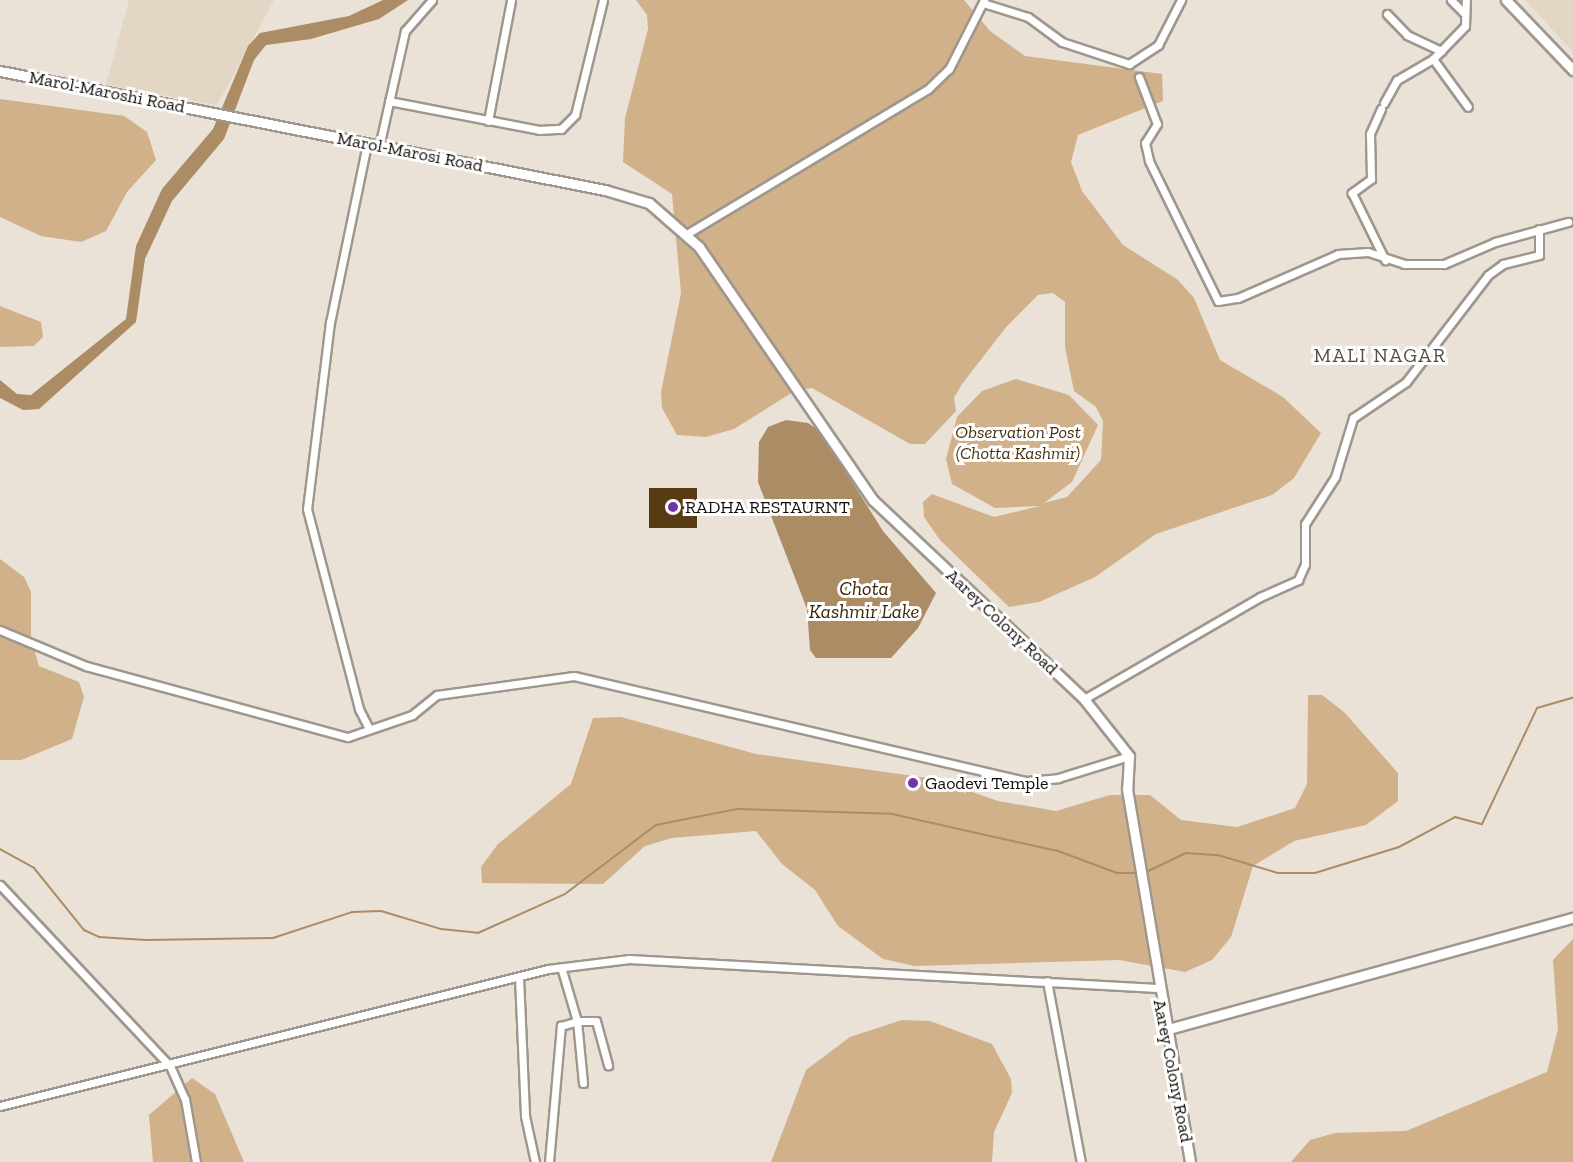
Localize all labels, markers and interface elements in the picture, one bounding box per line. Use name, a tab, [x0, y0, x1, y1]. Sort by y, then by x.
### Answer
street label: Marol-Maroshi Road	[27, 66, 187, 118]
street label: Marol-Marosi Road	[335, 127, 485, 177]
district label: MALI NAGAR	[1313, 343, 1447, 367]
park label: Observation Post (Chotta Kashmir)	[955, 422, 1081, 464]
place label: RADHA RESTAURNT	[685, 496, 850, 518]
marker: RADHA RESTAURNT	[666, 500, 680, 514]
street label: Aarey Colony Road	[941, 564, 1063, 680]
water label: Chota Kashmir Lake	[809, 576, 919, 623]
place label: Gaodevi Temple	[925, 772, 1049, 794]
marker: Gaodevi Temple	[906, 776, 920, 790]
street label: Aarey Colony Road	[1148, 997, 1198, 1145]

